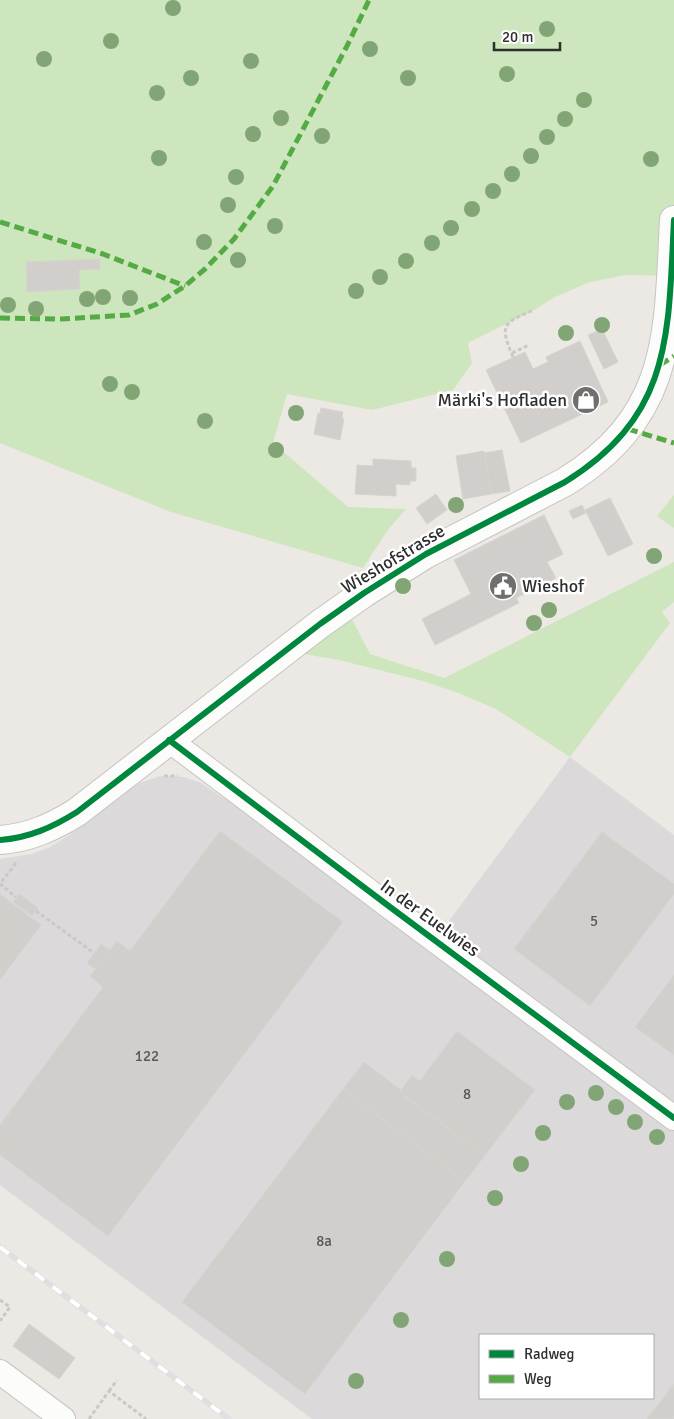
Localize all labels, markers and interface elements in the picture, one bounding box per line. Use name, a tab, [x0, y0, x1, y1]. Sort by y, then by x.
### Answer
scale bar	[494, 20, 560, 52]
text: 20 m	[502, 28, 533, 46]
shop icon: Märki's Hofladen	[571, 385, 601, 415]
place label: Märki's Hofladen	[437, 389, 567, 411]
street label: Wieshofstrasse	[337, 520, 449, 598]
public building icon: Wieshof	[488, 571, 518, 601]
place label: Wieshof	[522, 575, 585, 597]
street label: In der Euelwies	[376, 875, 484, 961]
house number: 5	[590, 912, 598, 930]
house number: 122	[135, 1047, 159, 1065]
house number: 8	[463, 1085, 471, 1103]
house number: 8a	[316, 1232, 332, 1250]
legend	[479, 1334, 654, 1399]
text: Radweg	[524, 1345, 575, 1363]
text: Weg	[524, 1370, 552, 1388]

